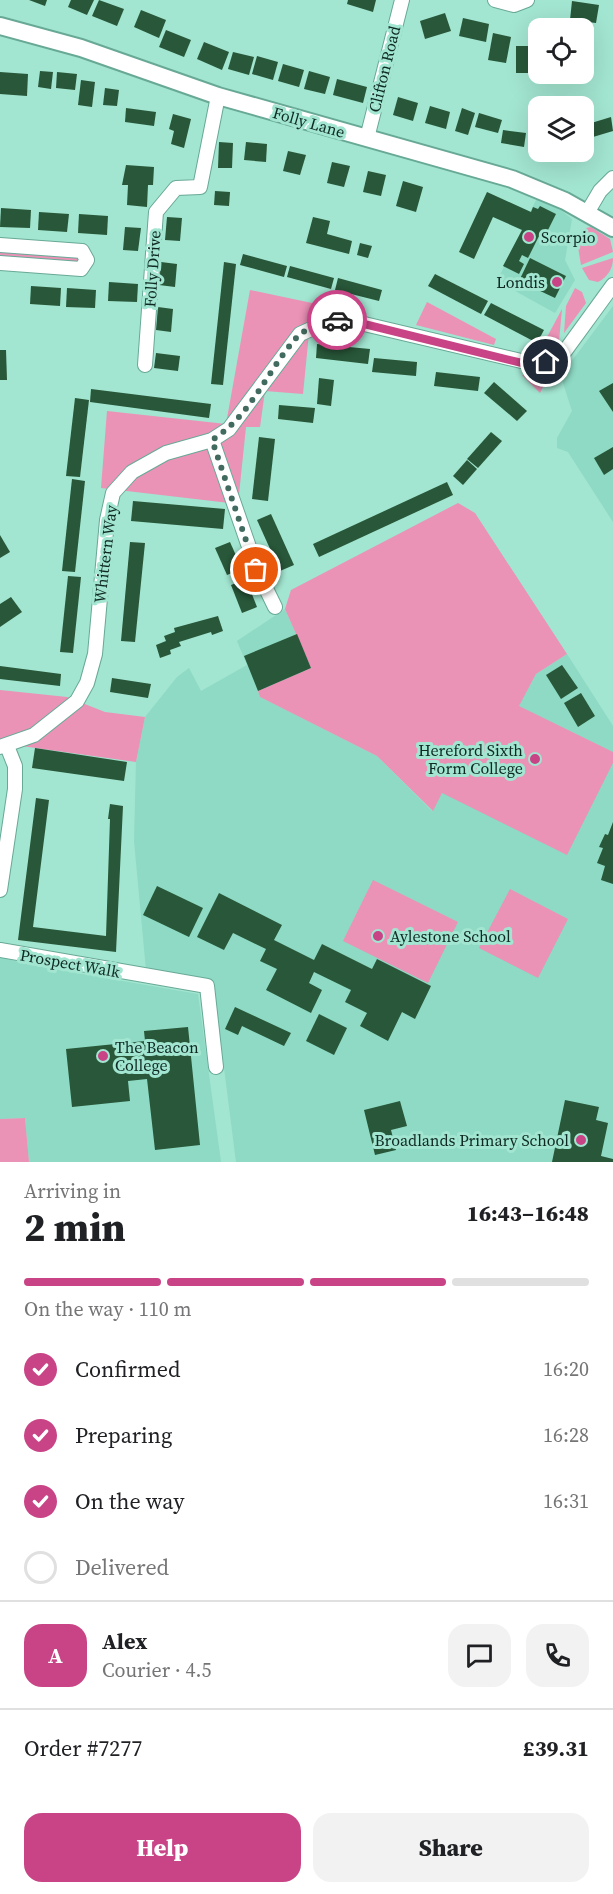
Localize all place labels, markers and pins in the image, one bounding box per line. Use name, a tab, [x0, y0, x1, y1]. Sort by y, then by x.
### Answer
place label: Scorpio	[541, 226, 596, 248]
marker: Scorpio	[522, 230, 536, 244]
place label: Londis	[496, 271, 545, 293]
marker: Londis	[550, 275, 564, 289]
pin	[520, 336, 571, 387]
pin	[230, 544, 281, 595]
place label: Hereford Sixth Form College	[418, 739, 523, 779]
marker: Hereford Sixth Form College	[528, 752, 542, 766]
place label: Aylestone School	[390, 925, 511, 947]
marker: Aylestone School	[371, 929, 385, 943]
place label: The Beacon College	[115, 1036, 199, 1076]
marker: The Beacon College	[96, 1049, 110, 1063]
place label: Broadlands Primary School	[374, 1129, 569, 1151]
marker: Broadlands Primary School	[574, 1133, 588, 1147]

